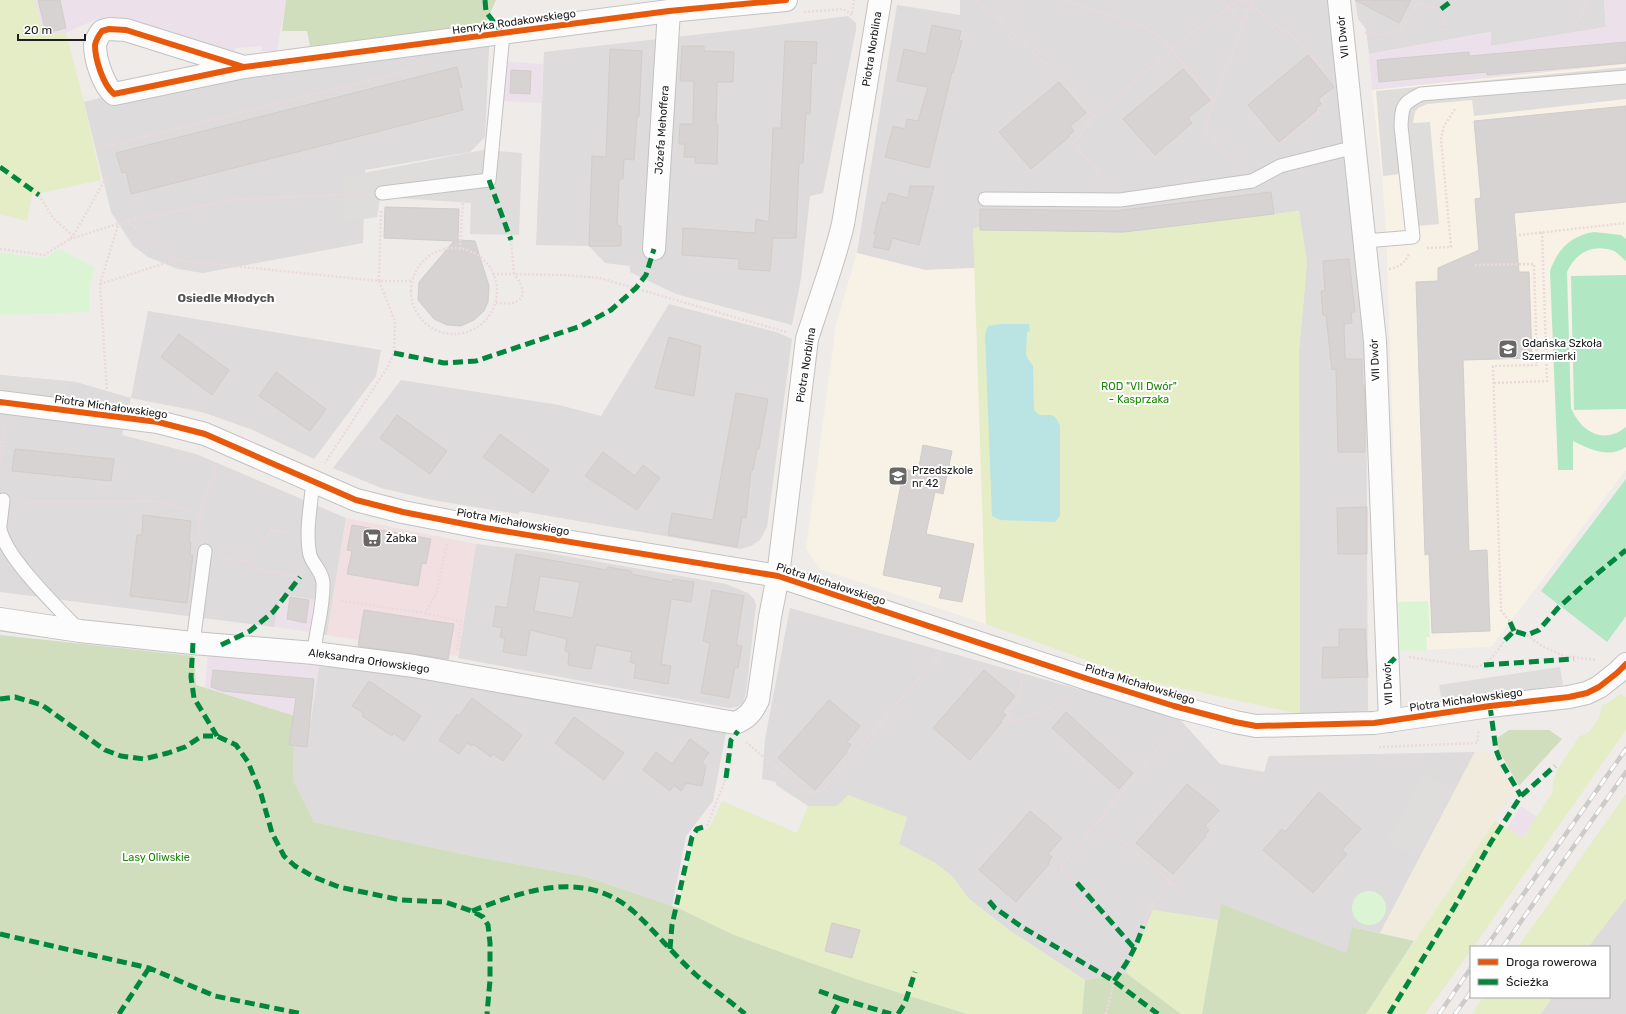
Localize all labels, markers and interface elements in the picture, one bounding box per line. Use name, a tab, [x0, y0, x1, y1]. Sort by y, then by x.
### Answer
street label: Henryka Rodakowskiego	[451, 7, 577, 37]
street label: Piotra Norblina	[860, 10, 884, 88]
street label: VII Dwór	[1334, 14, 1352, 59]
scale bar	[18, 16, 85, 42]
text: 20 m	[24, 23, 52, 37]
street label: Józefa Mehoffera	[652, 85, 672, 175]
district label: Osiedle Młodych	[177, 291, 275, 305]
street label: Piotra Norblina	[794, 326, 818, 404]
place label: Gdańska Szkoła Szermierki	[1522, 337, 1602, 363]
street label: VII Dwór	[1367, 338, 1383, 382]
school or university icon: Gdańska Szkoła Szermierki	[1497, 338, 1519, 360]
park label: ROD "VII Dwór" - Kasprzaka	[1101, 380, 1177, 406]
street label: Piotra Michałowskiego	[54, 393, 168, 421]
place label: Przedszkole nr 42	[912, 464, 973, 490]
school or university icon: Przedszkole nr 42	[887, 465, 909, 487]
street label: Piotra Michałowskiego	[456, 506, 570, 538]
supermarket icon: Żabka	[361, 527, 383, 549]
place label: Żabka	[386, 531, 417, 545]
street label: Piotra Michałowskiego	[775, 560, 887, 608]
street label: Aleksandra Orłowskiego	[308, 646, 430, 676]
street label: Piotra Michałowskiego	[1083, 661, 1197, 707]
street label: VII Dwór	[1380, 662, 1396, 706]
street label: Piotra Michałowskiego	[1409, 686, 1523, 714]
park label: Lasy Oliwskie	[122, 851, 190, 864]
legend	[1470, 946, 1610, 998]
text: Droga rowerowa	[1506, 955, 1597, 969]
text: Ścieżka	[1506, 975, 1549, 989]

